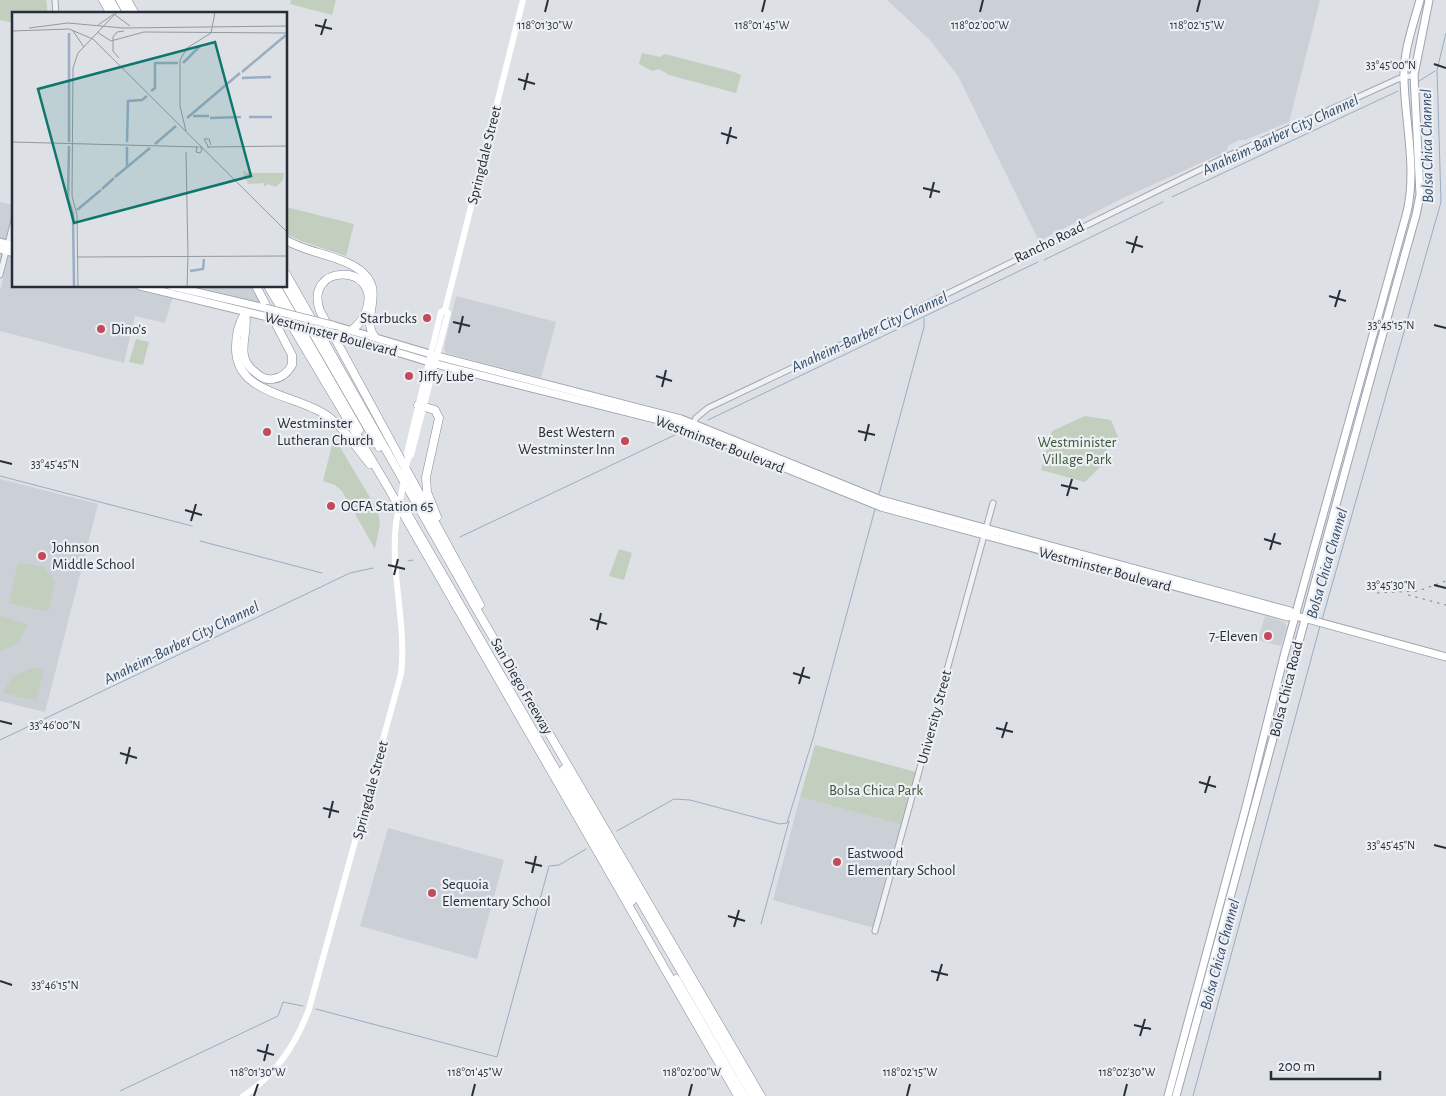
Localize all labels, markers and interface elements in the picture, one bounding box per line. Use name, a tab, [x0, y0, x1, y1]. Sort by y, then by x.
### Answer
inset map	[12, 12, 288, 288]
text: 118°01'30"W	[517, 19, 573, 31]
text: 118°01'45"W	[735, 19, 790, 31]
text: 118°02'00"W	[951, 19, 1009, 31]
text: 118°02'15"W	[1170, 19, 1225, 31]
text: 33°45'00"N	[1366, 59, 1416, 71]
water label: Bolsa Chica Channel	[1418, 89, 1436, 203]
water label: Anaheim-Barber City Channel	[1199, 92, 1361, 179]
street label: Springdale Street	[465, 104, 504, 206]
street label: Rancho Road	[1012, 219, 1087, 266]
water label: Anaheim-Barber City Channel	[788, 289, 950, 376]
street label: Westminster Boulevard	[263, 310, 399, 359]
place label: Starbucks	[360, 311, 417, 326]
marker: Starbucks	[421, 312, 433, 324]
text: 33°45'15"N	[1368, 319, 1414, 331]
place label: Dino's	[111, 322, 147, 337]
marker: Dino's	[95, 323, 107, 335]
place label: Jiffy Lube	[419, 369, 474, 384]
marker: Jiffy Lube	[403, 370, 415, 382]
street label: Westminster Boulevard	[653, 413, 787, 476]
place label: Westminster Lutheran Church	[277, 416, 374, 448]
place label: Best Western Westminster Inn	[518, 425, 615, 457]
marker: Westminster Lutheran Church	[261, 426, 273, 438]
marker: Best Western Westminster Inn	[619, 435, 631, 447]
park label: Westminister Village Park	[1038, 435, 1117, 467]
text: 33°45'45"N	[31, 458, 79, 470]
place label: OCFA Station 65	[341, 499, 434, 514]
marker: OCFA Station 65	[325, 500, 337, 512]
water label: Bolsa Chica Channel	[1304, 506, 1350, 620]
place label: Johnson Middle School	[52, 540, 135, 572]
street label: Westminster Boulevard	[1037, 545, 1173, 594]
marker: Johnson Middle School	[36, 550, 48, 562]
text: 33°45'30"N	[1366, 579, 1416, 591]
water label: Anaheim-Barber City Channel	[100, 598, 262, 688]
place label: 7-Eleven	[1209, 629, 1258, 644]
marker: 7-Eleven	[1262, 630, 1274, 642]
street label: San Diego Freeway	[488, 635, 556, 738]
street label: Bolsa Chica Road	[1267, 640, 1306, 738]
street label: University Street	[915, 668, 954, 766]
text: 33°46'00"N	[29, 719, 81, 731]
street label: Springdale Street	[350, 739, 391, 841]
park label: Bolsa Chica Park	[829, 783, 923, 798]
text: 33°45'45"N	[1367, 839, 1415, 851]
place label: Eastwood Elementary School	[847, 846, 956, 878]
marker: Eastwood Elementary School	[831, 856, 843, 868]
place label: Sequoia Elementary School	[442, 877, 551, 909]
marker: Sequoia Elementary School	[426, 887, 438, 899]
water label: Bolsa Chica Channel	[1197, 897, 1242, 1012]
text: 33°46'15"N	[31, 979, 79, 991]
scale bar	[1271, 1048, 1380, 1080]
text: 200 m	[1278, 1059, 1315, 1074]
text: 118°01'30"W	[230, 1066, 286, 1078]
text: 118°01'45"W	[448, 1066, 503, 1078]
text: 118°02'00"W	[663, 1066, 721, 1078]
text: 118°02'15"W	[883, 1066, 938, 1078]
text: 118°02'30"W	[1099, 1066, 1156, 1078]

